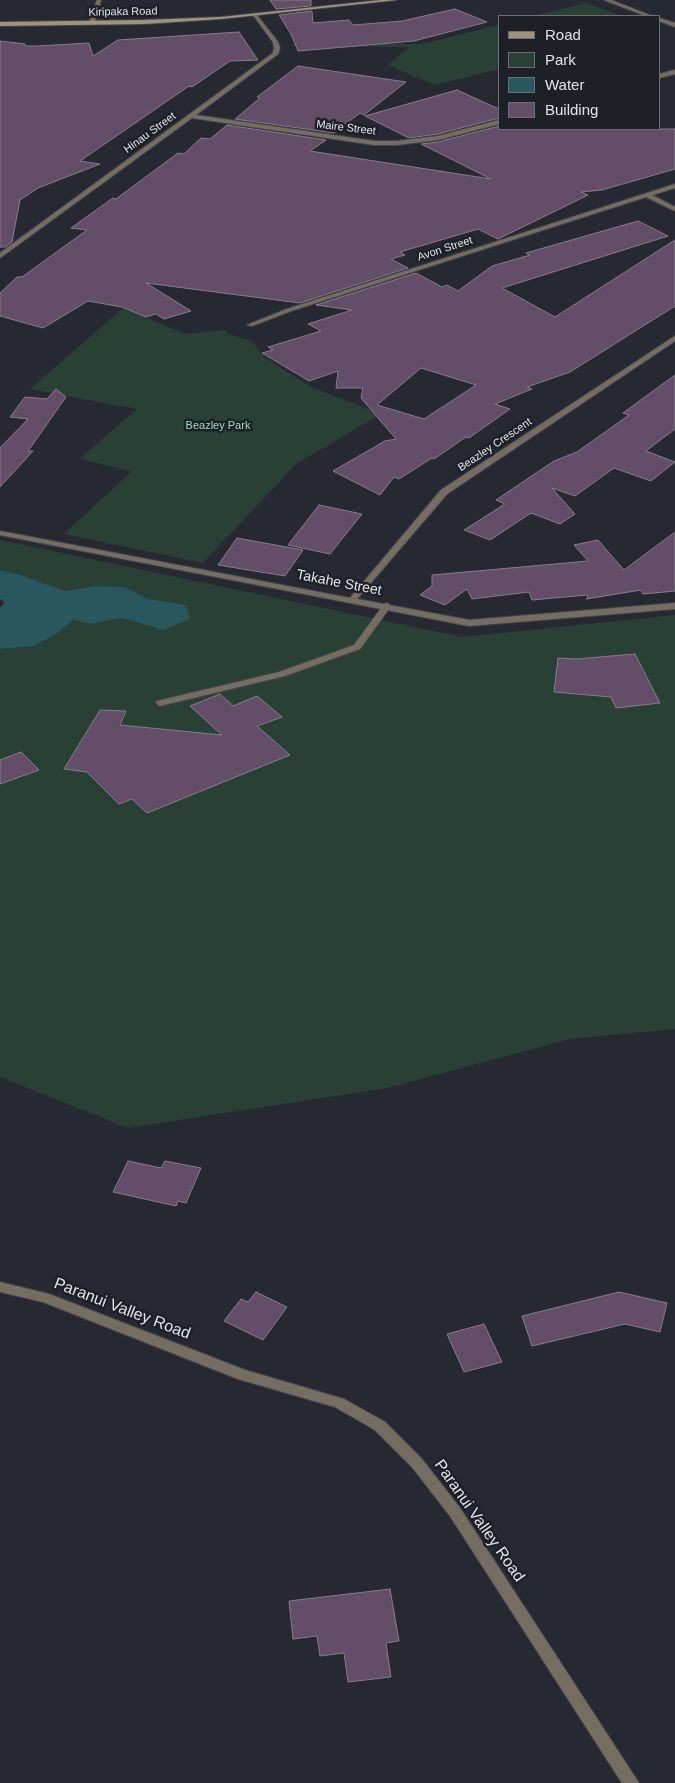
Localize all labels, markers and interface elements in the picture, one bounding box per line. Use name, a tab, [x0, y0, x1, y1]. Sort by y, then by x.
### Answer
street label: Kiripaka Road	[88, 5, 158, 19]
legend	[498, 15, 660, 130]
text: Road	[545, 26, 581, 43]
text: Park	[545, 51, 576, 68]
text: Water	[545, 76, 584, 93]
text: Building	[545, 101, 598, 118]
street label: Hinau Street	[121, 110, 179, 156]
street label: Maire Street	[315, 118, 377, 138]
street label: Avon Street	[416, 234, 474, 264]
street label: Beazley Crescent	[456, 415, 534, 475]
park label: Beazley Park	[186, 419, 250, 433]
street label: Takahe Street	[295, 567, 383, 599]
street label: Paranui Valley Road	[51, 1274, 193, 1344]
street label: Paranui Valley Road	[430, 1456, 528, 1586]

